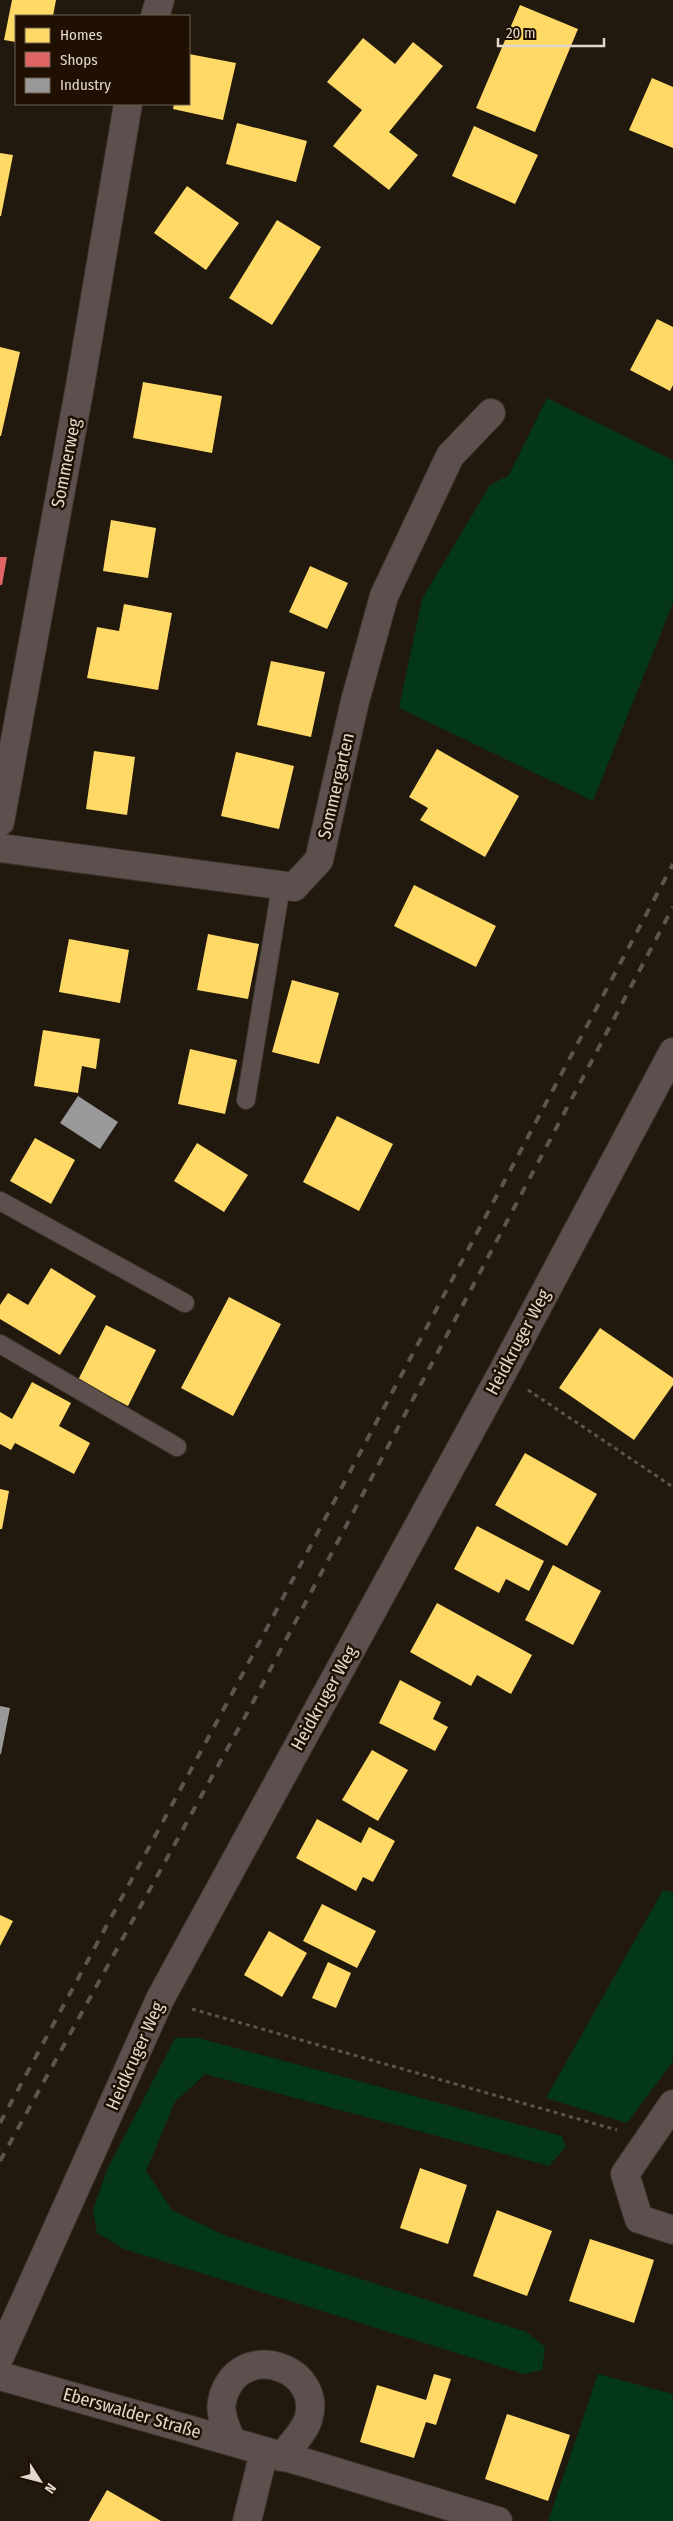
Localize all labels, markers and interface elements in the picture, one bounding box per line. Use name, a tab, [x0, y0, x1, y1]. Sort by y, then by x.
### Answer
legend	[15, 15, 190, 105]
scale bar	[498, 15, 604, 47]
text: 20 m	[506, 24, 536, 42]
text: Homes	[60, 26, 102, 44]
text: Shops	[60, 51, 98, 69]
text: Industry	[60, 76, 111, 94]
street label: Sommerweg	[47, 416, 86, 509]
street label: Sommergarten	[313, 731, 359, 841]
street label: Heidkruger Weg	[481, 1285, 555, 1399]
street label: Heidkruger Weg	[286, 1641, 362, 1754]
street label: Heidkruger Weg	[101, 1998, 169, 2114]
street label: Eberswalder Straße	[61, 2383, 204, 2443]
north arrow	[15, 2456, 65, 2506]
text: N	[41, 2480, 59, 2497]

